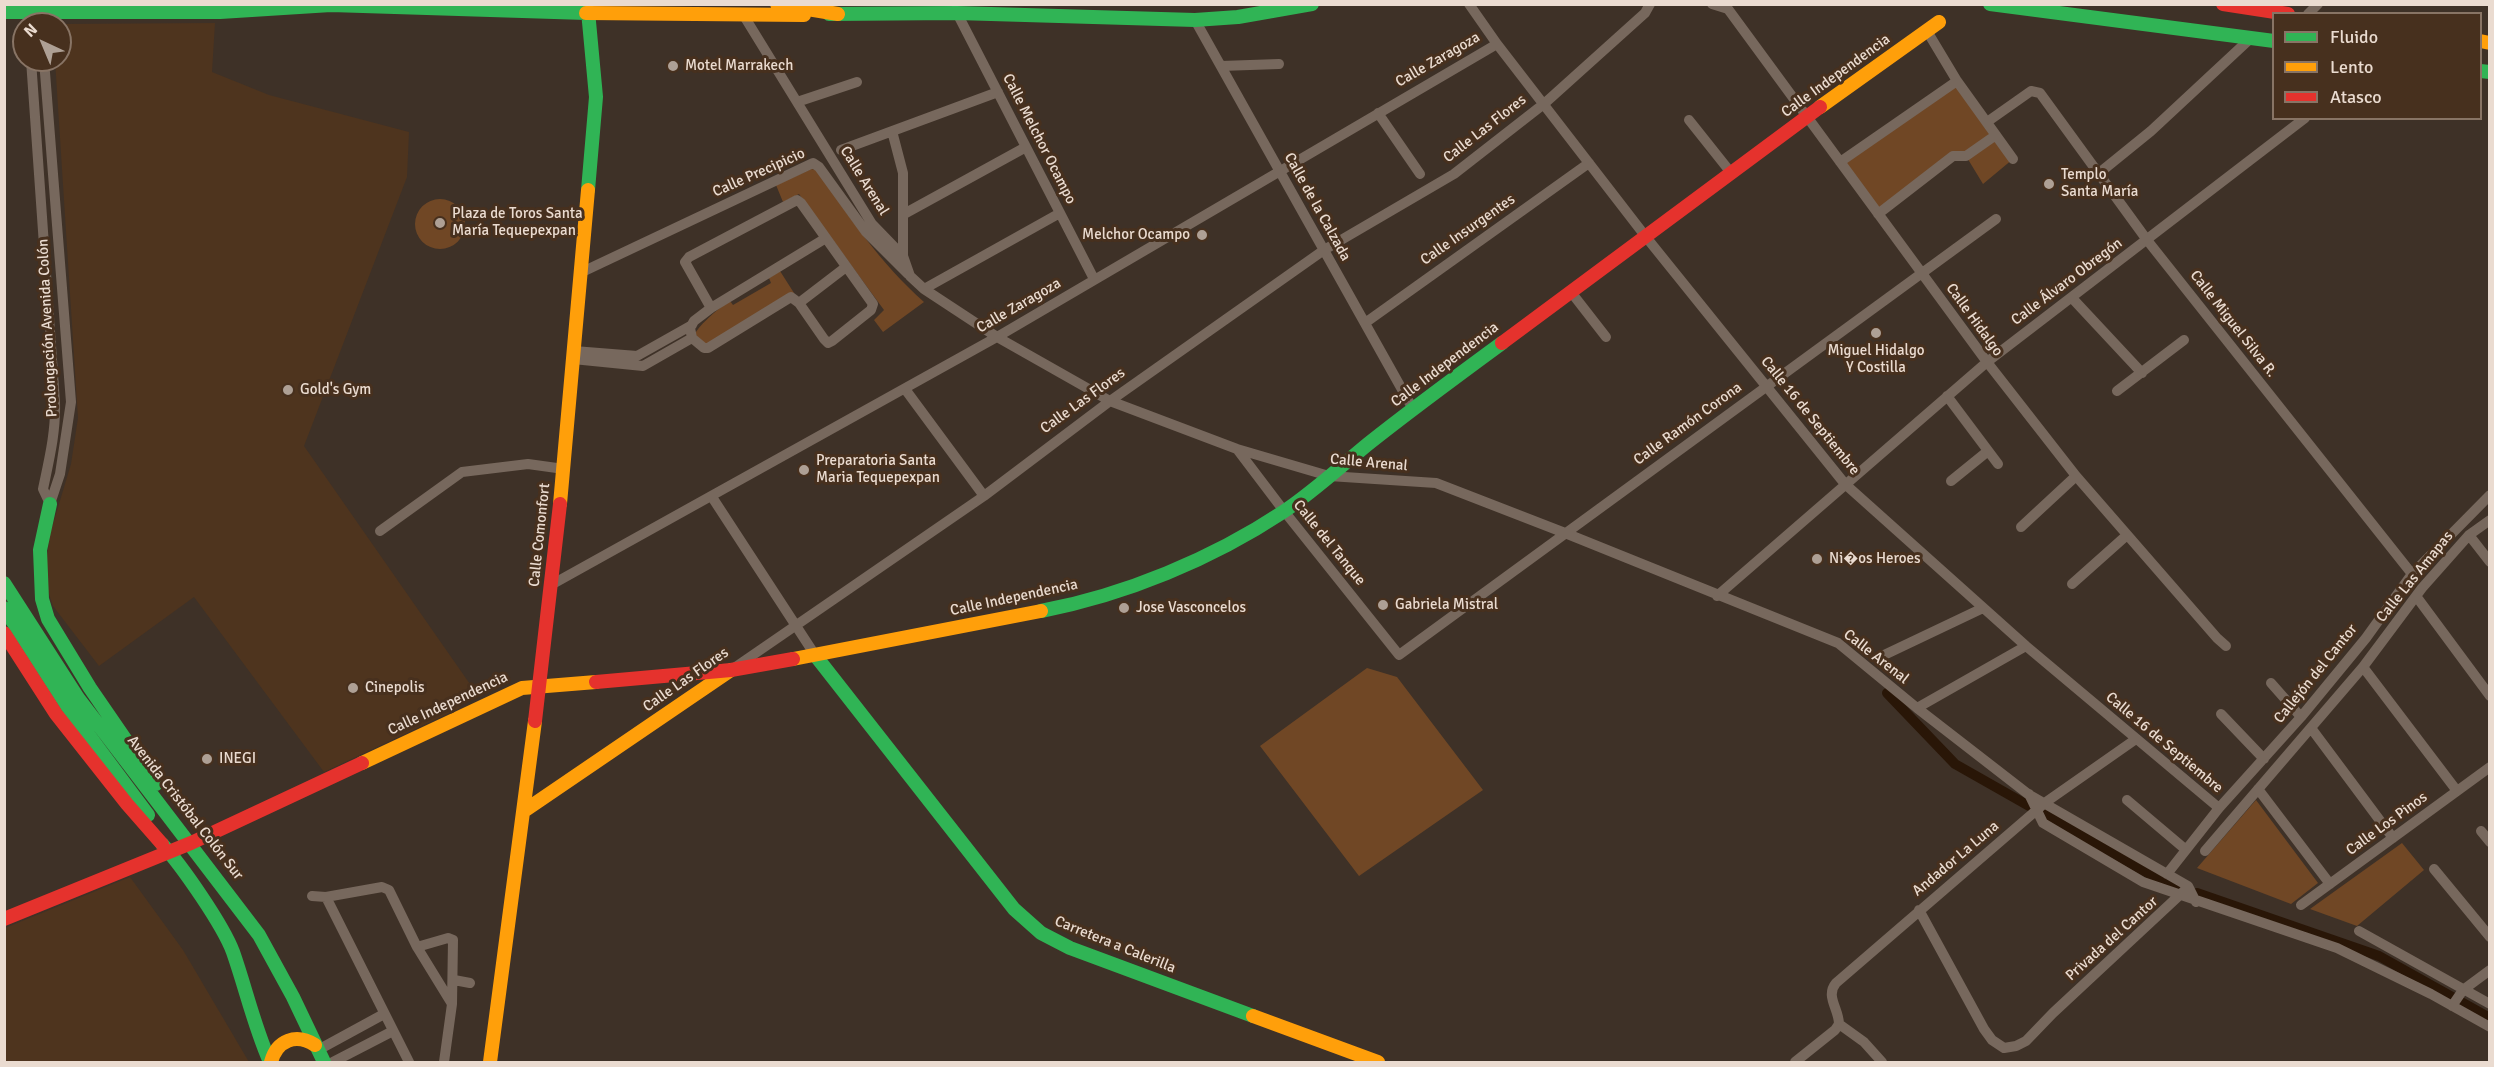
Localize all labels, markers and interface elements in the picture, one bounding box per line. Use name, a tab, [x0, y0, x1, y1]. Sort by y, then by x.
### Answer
north arrow	[12, 12, 72, 72]
legend	[2272, 12, 2482, 120]
text: N	[20, 19, 42, 42]
text: Fluido	[2330, 26, 2378, 48]
street label: Calle Zaragoza	[1393, 29, 1483, 91]
street label: Calle Independencia	[1778, 30, 1894, 122]
text: Lento	[2330, 56, 2373, 78]
place label: Motel Marrakech	[685, 57, 793, 75]
marker: Motel Marrakech	[666, 59, 680, 73]
street label: Calle Melchor Ocampo	[998, 71, 1080, 207]
text: Atasco	[2330, 86, 2382, 108]
street label: Calle Las Flores	[1440, 91, 1530, 167]
street label: Calle Arenal	[836, 143, 892, 219]
street label: Calle Precipicio	[710, 145, 808, 201]
street label: Calle de la Calzada	[1280, 150, 1354, 264]
place label: Templo Santa María	[2061, 166, 2138, 201]
marker: Templo Santa María	[2042, 177, 2056, 191]
street label: Calle Insurgentes	[1417, 191, 1519, 269]
place label: Plaza de Toros Santa María Tequepexpan	[452, 205, 583, 240]
marker: Plaza de Toros Santa María Tequepexpan	[433, 216, 447, 230]
place label: Melchor Ocampo	[1082, 226, 1190, 244]
marker: Melchor Ocampo	[1195, 228, 1209, 242]
street label: Calle Álvaro Obregón	[2008, 234, 2126, 330]
street label: Prolongación Avenida Colón	[34, 238, 62, 418]
street label: Calle Miguel Silva R.	[2186, 267, 2280, 381]
street label: Calle Zaragoza	[974, 275, 1064, 337]
street label: Calle Hidalgo	[1942, 280, 2006, 360]
street label: Calle Independencia	[1388, 319, 1502, 411]
marker: Miguel Hidalgo Y Costilla	[1869, 326, 1883, 340]
place label: Miguel Hidalgo Y Costilla	[1827, 342, 1925, 377]
street label: Calle 16 de Septiembre	[1757, 353, 1863, 479]
street label: Calle Las Flores	[1037, 364, 1129, 438]
street label: Calle Ramón Corona	[1630, 379, 1746, 469]
place label: Gold's Gym	[300, 381, 371, 399]
marker: Gold's Gym	[281, 383, 295, 397]
street label: Calle Arenal	[1329, 451, 1409, 475]
place label: Preparatoria Santa Maria Tequepexpan	[816, 452, 940, 487]
marker: Preparatoria Santa Maria Tequepexpan	[797, 463, 811, 477]
street label: Calle Comonfort	[526, 482, 554, 588]
street label: Calle del Tanque	[1289, 497, 1369, 589]
street label: Calle Las Amapas	[2373, 528, 2457, 626]
place label: Ni�os Heroes	[1829, 550, 1921, 568]
marker: Ni�os Heroes	[1810, 552, 1824, 566]
street label: Calle Independencia	[949, 576, 1079, 620]
place label: Gabriela Mistral	[1395, 596, 1498, 614]
marker: Gabriela Mistral	[1376, 598, 1390, 612]
place label: Jose Vasconcelos	[1136, 599, 1246, 617]
marker: Jose Vasconcelos	[1117, 601, 1131, 615]
street label: Callejón del Cantor	[2271, 621, 2361, 727]
street label: Calle Arenal	[1840, 626, 1912, 688]
street label: Calle Las Flores	[640, 644, 732, 716]
street label: Calle Independencia	[385, 668, 511, 740]
place label: Cinepolis	[365, 679, 425, 697]
marker: Cinepolis	[346, 681, 360, 695]
street label: Calle 16 de Septiembre	[2102, 689, 2226, 797]
street label: Avenida Cristóbal Colón Sur	[123, 732, 247, 884]
place label: INEGI	[219, 750, 256, 768]
marker: INEGI	[200, 752, 214, 766]
street label: Calle Los Pinos	[2343, 788, 2431, 860]
street label: Andador La Luna	[1909, 818, 2003, 900]
street label: Privada del Cantor	[2062, 893, 2162, 985]
street label: Carretera a Calerilla	[1052, 912, 1178, 978]

